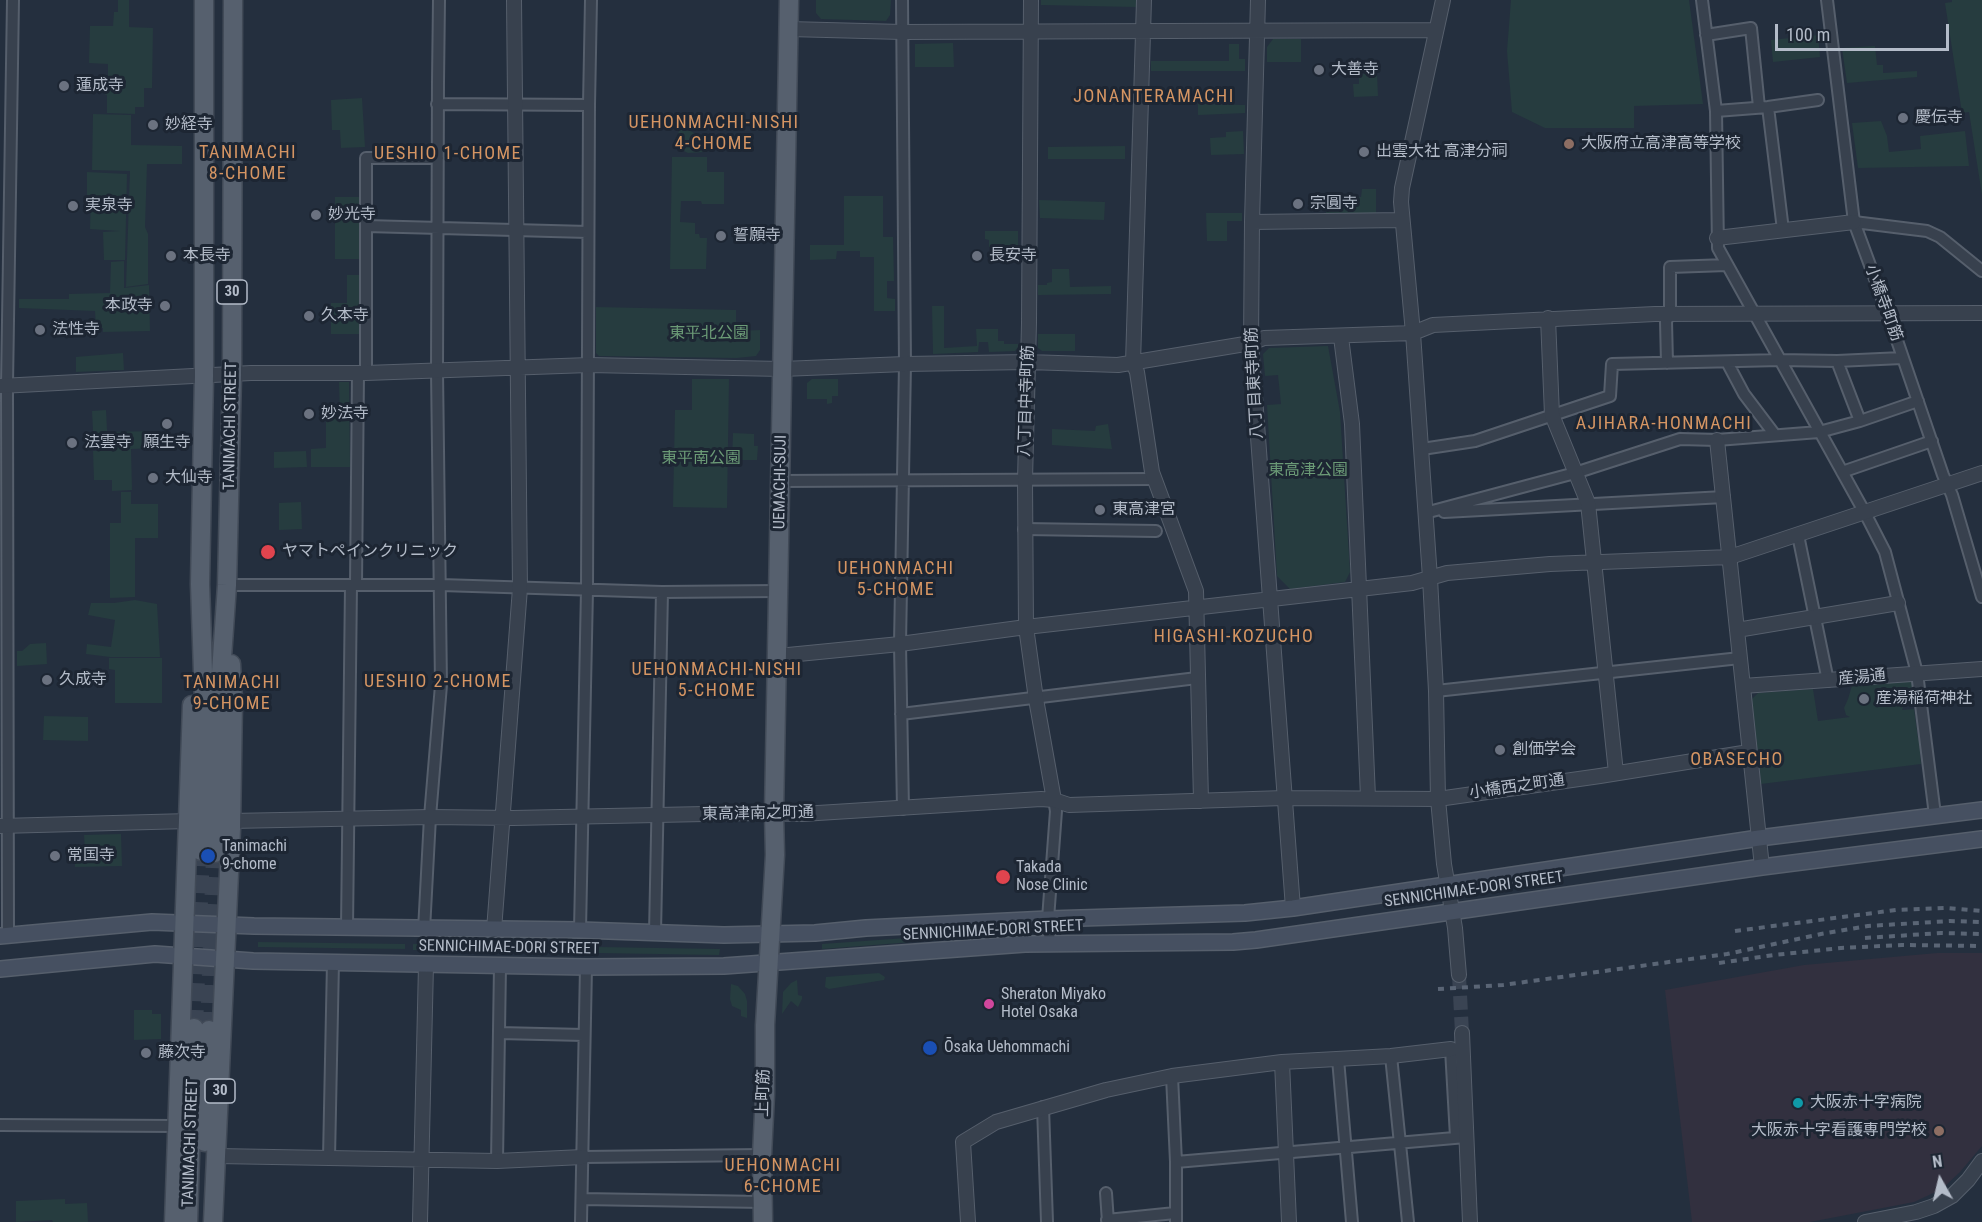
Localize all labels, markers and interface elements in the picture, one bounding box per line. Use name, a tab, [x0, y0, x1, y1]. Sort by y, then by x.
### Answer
scale bar	[1778, 12, 1952, 50]
text: 100 m	[1786, 24, 1830, 45]
place label: 大善寺	[1331, 60, 1379, 80]
marker: 大善寺	[1312, 63, 1326, 77]
place label: 蓮成寺	[76, 76, 124, 96]
marker: 蓮成寺	[57, 79, 71, 93]
district label: JONANTERAMACHI	[1073, 86, 1235, 108]
place label: 慶伝寺	[1915, 108, 1963, 128]
marker: 慶伝寺	[1896, 111, 1910, 125]
district label: UEHONMACHI-NISHI 4-CHOME	[628, 112, 800, 154]
place label: 妙経寺	[165, 115, 213, 135]
marker: 妙経寺	[146, 118, 160, 132]
place label: 大阪府立高津高等学校	[1581, 134, 1741, 154]
marker: 大阪府立高津高等学校	[1562, 137, 1576, 151]
district label: TANIMACHI 8-CHOME	[199, 142, 297, 184]
place label: 出雲大社 高津分祠	[1376, 142, 1508, 162]
district label: UESHIO 1-CHOME	[374, 143, 522, 165]
marker: 出雲大社 高津分祠	[1357, 145, 1371, 159]
place label: 宗圓寺	[1310, 194, 1358, 214]
place label: 実泉寺	[85, 196, 133, 216]
marker: 宗圓寺	[1291, 197, 1305, 211]
marker: 実泉寺	[66, 199, 80, 213]
place label: 妙光寺	[328, 205, 376, 225]
marker: 妙光寺	[309, 208, 323, 222]
place label: 誓願寺	[733, 226, 781, 246]
marker: 誓願寺	[714, 229, 728, 243]
place label: 本長寺	[183, 246, 231, 266]
place label: 長安寺	[989, 246, 1037, 266]
marker: 本長寺	[164, 249, 178, 263]
marker: 長安寺	[970, 249, 984, 263]
street label: 小橋寺町筋	[1860, 262, 1906, 344]
road number: 30	[217, 280, 247, 304]
place label: 本政寺	[105, 296, 153, 316]
marker: 本政寺	[158, 299, 172, 313]
place label: 久本寺	[321, 306, 369, 326]
marker: 久本寺	[302, 309, 316, 323]
place label: 法性寺	[52, 320, 100, 340]
marker: 法性寺	[33, 323, 47, 337]
park label: 東平北公園	[669, 324, 749, 344]
street label: 八丁目東寺町筋	[1242, 327, 1268, 439]
street label: 八丁目中寺町筋	[1015, 345, 1039, 457]
street label: TANIMACHI STREET	[220, 362, 242, 490]
place label: 妙法寺	[321, 404, 369, 424]
marker: 妙法寺	[302, 407, 316, 421]
district label: AJIHARA-HONMACHI	[1576, 413, 1752, 435]
marker: 願生寺	[160, 417, 174, 431]
place label: 法雲寺	[84, 433, 132, 453]
place label: 願生寺	[143, 433, 191, 453]
street label: UEMACHI-SUJI	[771, 435, 791, 529]
marker: 法雲寺	[65, 436, 79, 450]
park label: 東平南公園	[661, 449, 741, 469]
park label: 東高津公園	[1268, 461, 1348, 481]
place label: 大仙寺	[165, 468, 213, 488]
marker: 大仙寺	[146, 471, 160, 485]
place label: 東高津宮	[1112, 500, 1176, 520]
marker: 東高津宮	[1093, 503, 1107, 517]
place label: ヤマトペインクリニック	[282, 542, 458, 562]
marker: ヤマトペインクリニック	[259, 543, 277, 561]
district label: UEHONMACHI 5-CHOME	[837, 558, 955, 600]
district label: HIGASHI-KOZUCHO	[1154, 626, 1314, 648]
district label: UEHONMACHI-NISHI 5-CHOME	[631, 659, 803, 702]
street label: 産湯通	[1837, 666, 1887, 690]
place label: 久成寺	[59, 670, 107, 690]
district label: UESHIO 2-CHOME	[364, 671, 512, 693]
district label: TANIMACHI 9-CHOME	[183, 672, 281, 714]
marker: 久成寺	[40, 673, 54, 687]
place label: 産湯稲荷神社	[1876, 689, 1972, 709]
marker: 産湯稲荷神社	[1857, 692, 1871, 706]
place label: 創価学会	[1512, 740, 1576, 760]
marker: 創価学会	[1493, 743, 1507, 757]
district label: OBASECHO	[1690, 749, 1784, 771]
street label: 小橋西之町通	[1468, 771, 1566, 803]
street label: 東高津南之町通	[702, 803, 814, 825]
place label: Tanimachi 9-chome	[222, 837, 287, 875]
place label: 常国寺	[67, 846, 115, 866]
marker: Tanimachi 9-chome	[199, 847, 217, 865]
marker: 常国寺	[48, 849, 62, 863]
place label: Takada Nose Clinic	[1016, 858, 1088, 896]
marker: Takada Nose Clinic	[994, 868, 1012, 886]
street label: SENNICHIMAE-DORI STREET	[1383, 868, 1565, 912]
street label: SENNICHIMAE-DORI STREET	[902, 917, 1084, 945]
street label: SENNICHIMAE-DORI STREET	[418, 937, 600, 959]
place label: Sheraton Miyako Hotel Osaka	[1001, 985, 1106, 1023]
marker: Sheraton Miyako Hotel Osaka	[982, 997, 996, 1011]
place label: Ōsaka Uehommachi	[944, 1038, 1070, 1058]
marker: Ōsaka Uehommachi	[921, 1039, 939, 1057]
place label: 藤次寺	[158, 1043, 206, 1063]
marker: 藤次寺	[139, 1046, 153, 1060]
street label: 上町筋	[754, 1069, 774, 1117]
street label: TANIMACHI STREET	[179, 1079, 203, 1207]
road number: 30	[205, 1079, 235, 1103]
place label: 大阪赤十字病院	[1810, 1093, 1922, 1113]
marker: 大阪赤十字病院	[1791, 1096, 1805, 1110]
place label: 大阪赤十字看護専門学校	[1751, 1121, 1927, 1141]
marker: 大阪赤十字看護専門学校	[1932, 1124, 1946, 1138]
north arrow	[1910, 1150, 1970, 1210]
text: N	[1931, 1152, 1944, 1172]
district label: UEHONMACHI 6-CHOME	[724, 1155, 842, 1198]

